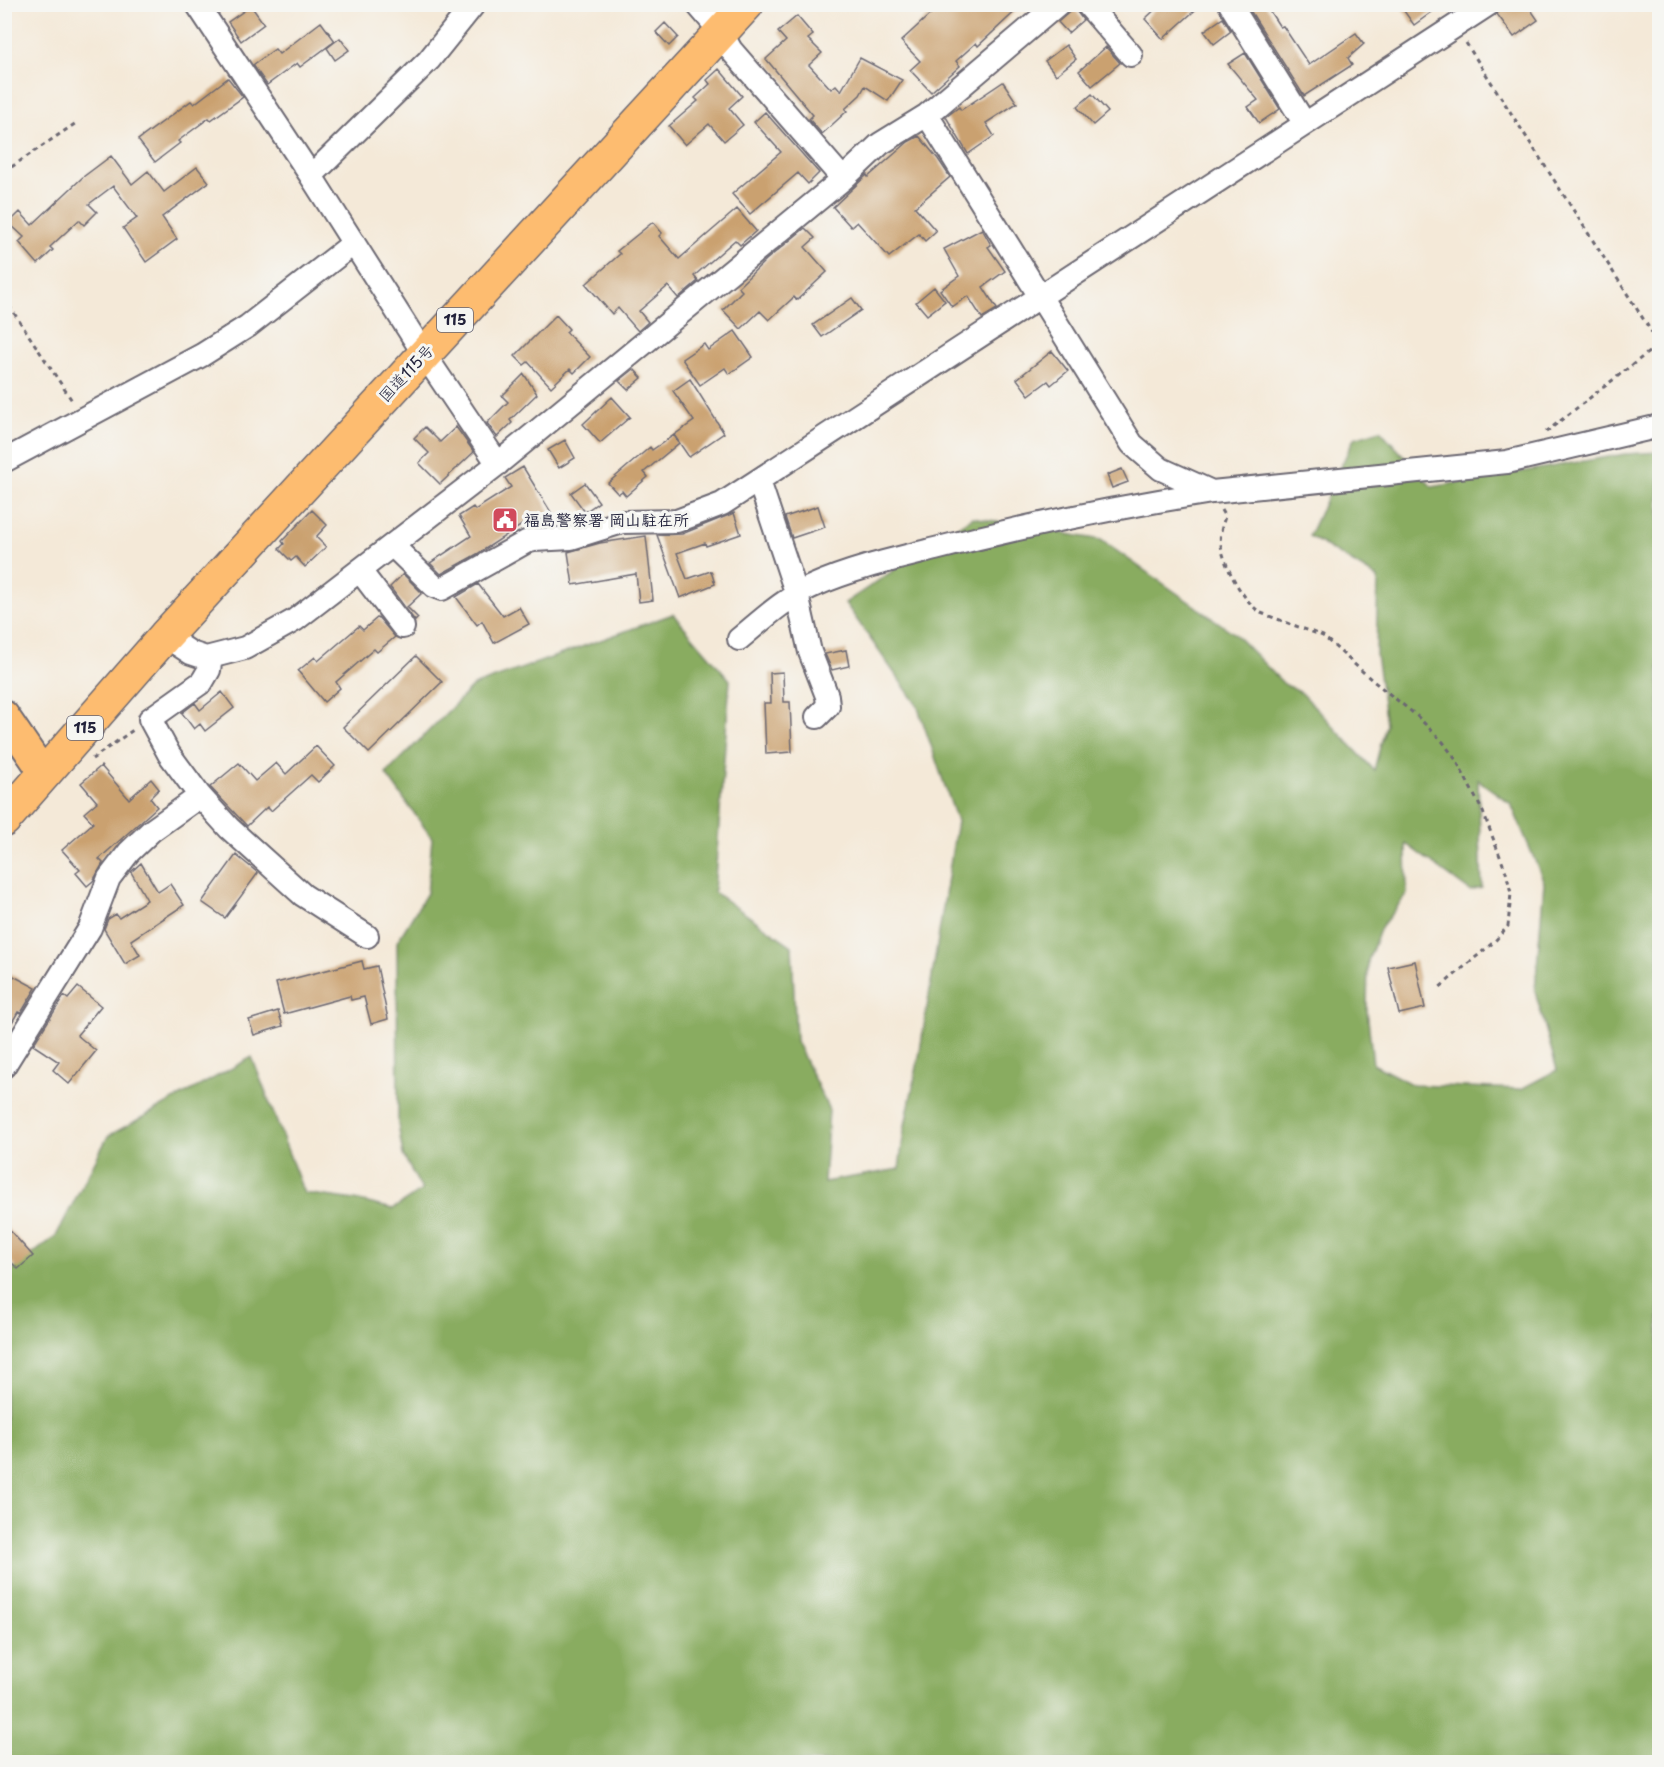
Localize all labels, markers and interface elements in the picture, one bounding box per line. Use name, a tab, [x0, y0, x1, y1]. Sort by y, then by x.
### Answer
road number: 115	[437, 308, 473, 332]
street label: 国道115号	[372, 338, 438, 407]
public building icon: 福島警察署 岡山駐在所	[490, 505, 520, 535]
place label: 福島警察署 岡山駐在所	[524, 507, 689, 531]
road number: 115	[67, 716, 103, 740]

